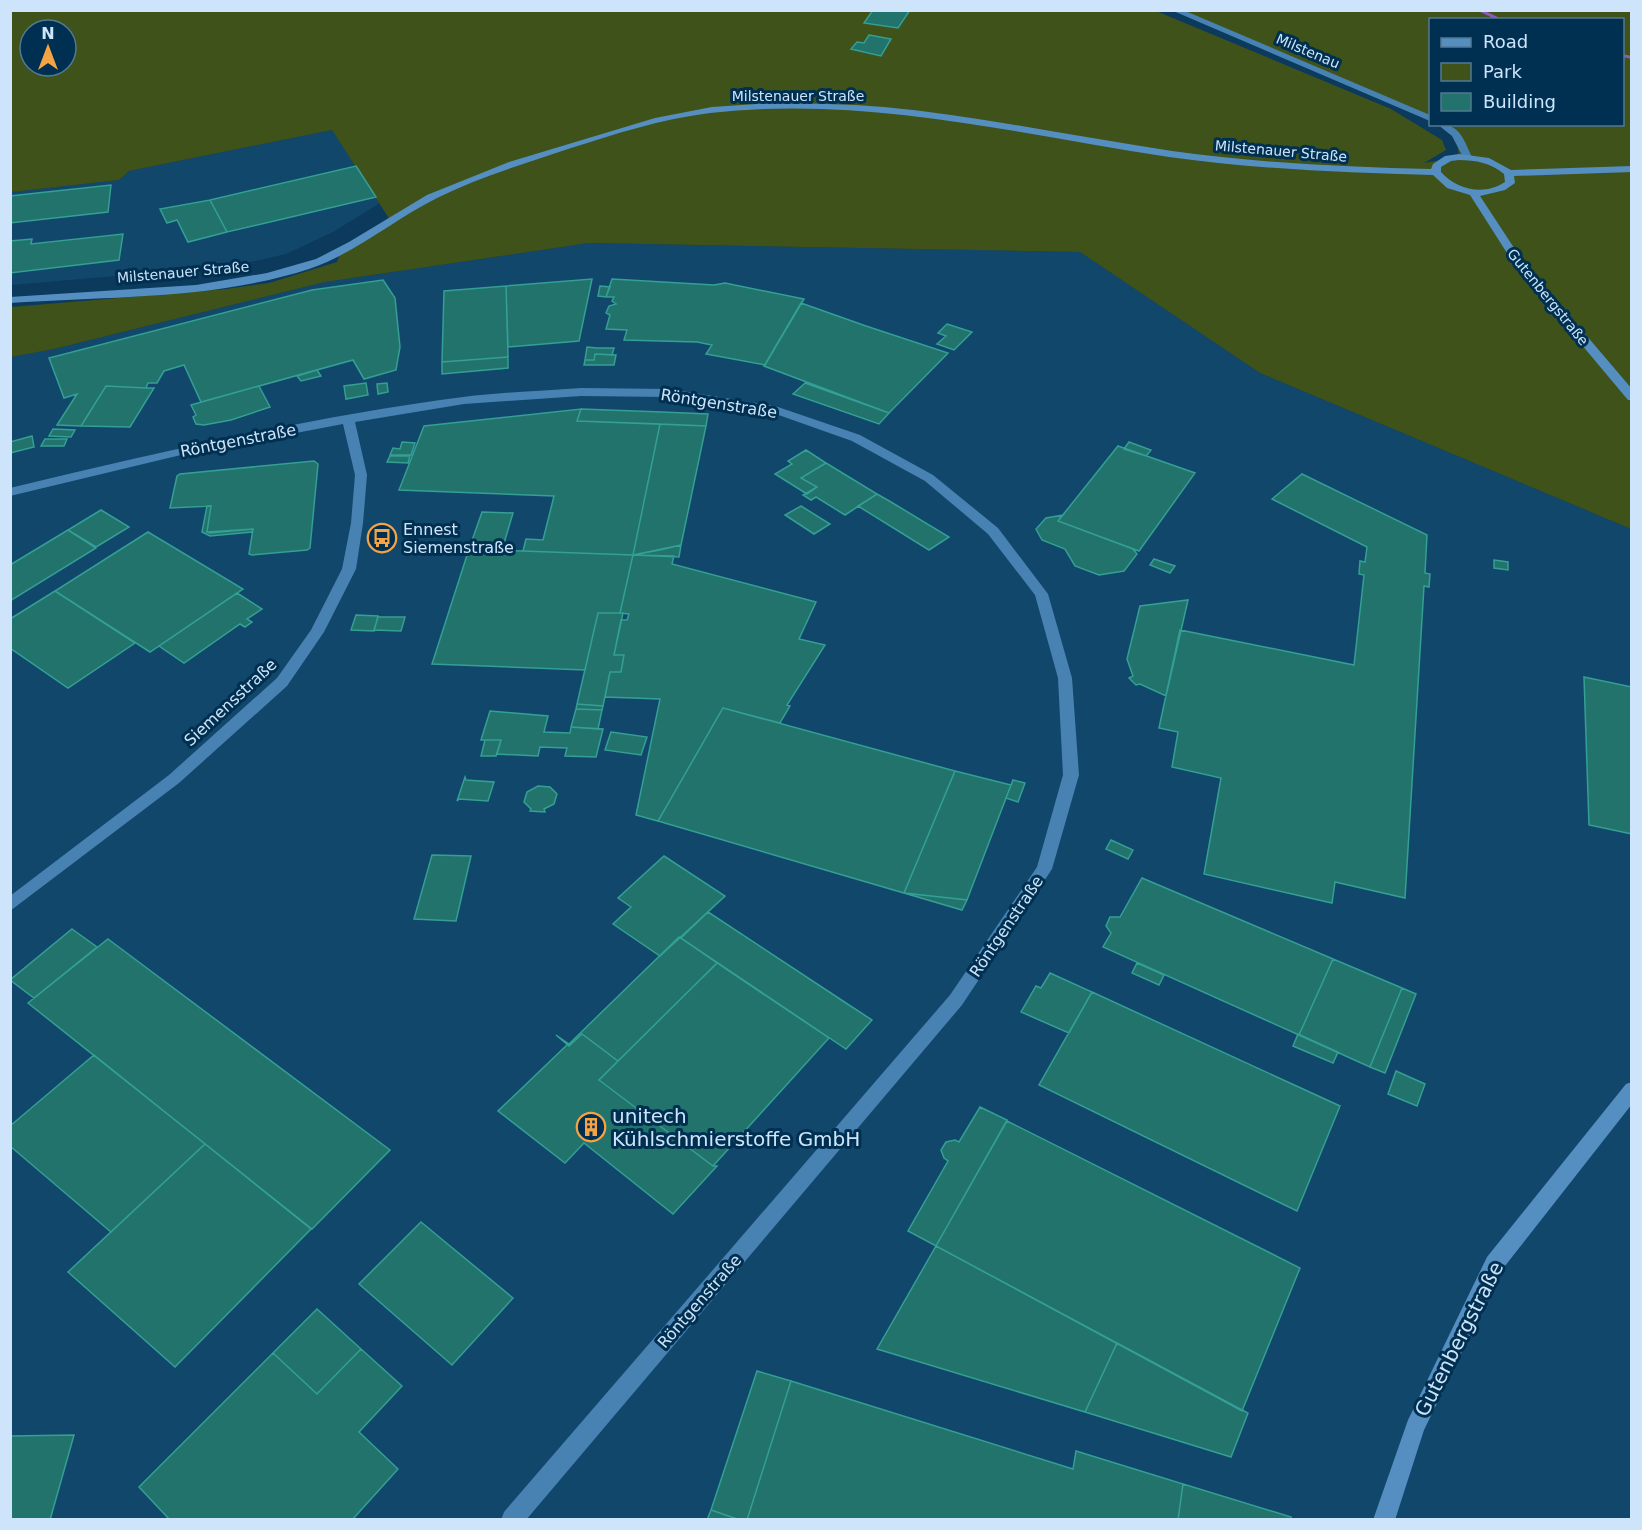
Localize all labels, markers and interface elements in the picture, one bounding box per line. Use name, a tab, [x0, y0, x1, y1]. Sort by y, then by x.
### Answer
north arrow	[18, 18, 78, 78]
legend	[1429, 18, 1624, 126]
text: N	[41, 24, 55, 43]
street label: Milstenau	[1274, 30, 1342, 72]
text: Road	[1483, 31, 1528, 52]
text: Park	[1483, 61, 1522, 82]
street label: Milstenauer Straße	[732, 88, 864, 104]
text: Building	[1483, 91, 1556, 112]
street label: Milstenauer Straße	[1214, 137, 1348, 165]
street label: Gutenbergstraße	[1504, 246, 1592, 348]
street label: Milstenauer Straße	[116, 258, 250, 286]
street label: Röntgenstraße	[659, 385, 779, 422]
street label: Röntgenstraße	[179, 420, 298, 461]
place label: Ennest Siemenstraße	[403, 520, 514, 557]
bus stop icon: Ennest Siemenstraße	[366, 522, 398, 554]
street label: Siemensstraße	[180, 655, 280, 750]
street label: Röntgenstraße	[966, 872, 1047, 980]
place label: unitech Kühlschmierstoffe GmbH	[612, 1104, 860, 1151]
building icon: unitech Kühlschmierstoffe GmbH	[575, 1111, 607, 1143]
street label: Röntgenstraße	[654, 1251, 745, 1352]
street label: Gutenbergstraße	[1410, 1258, 1508, 1420]

